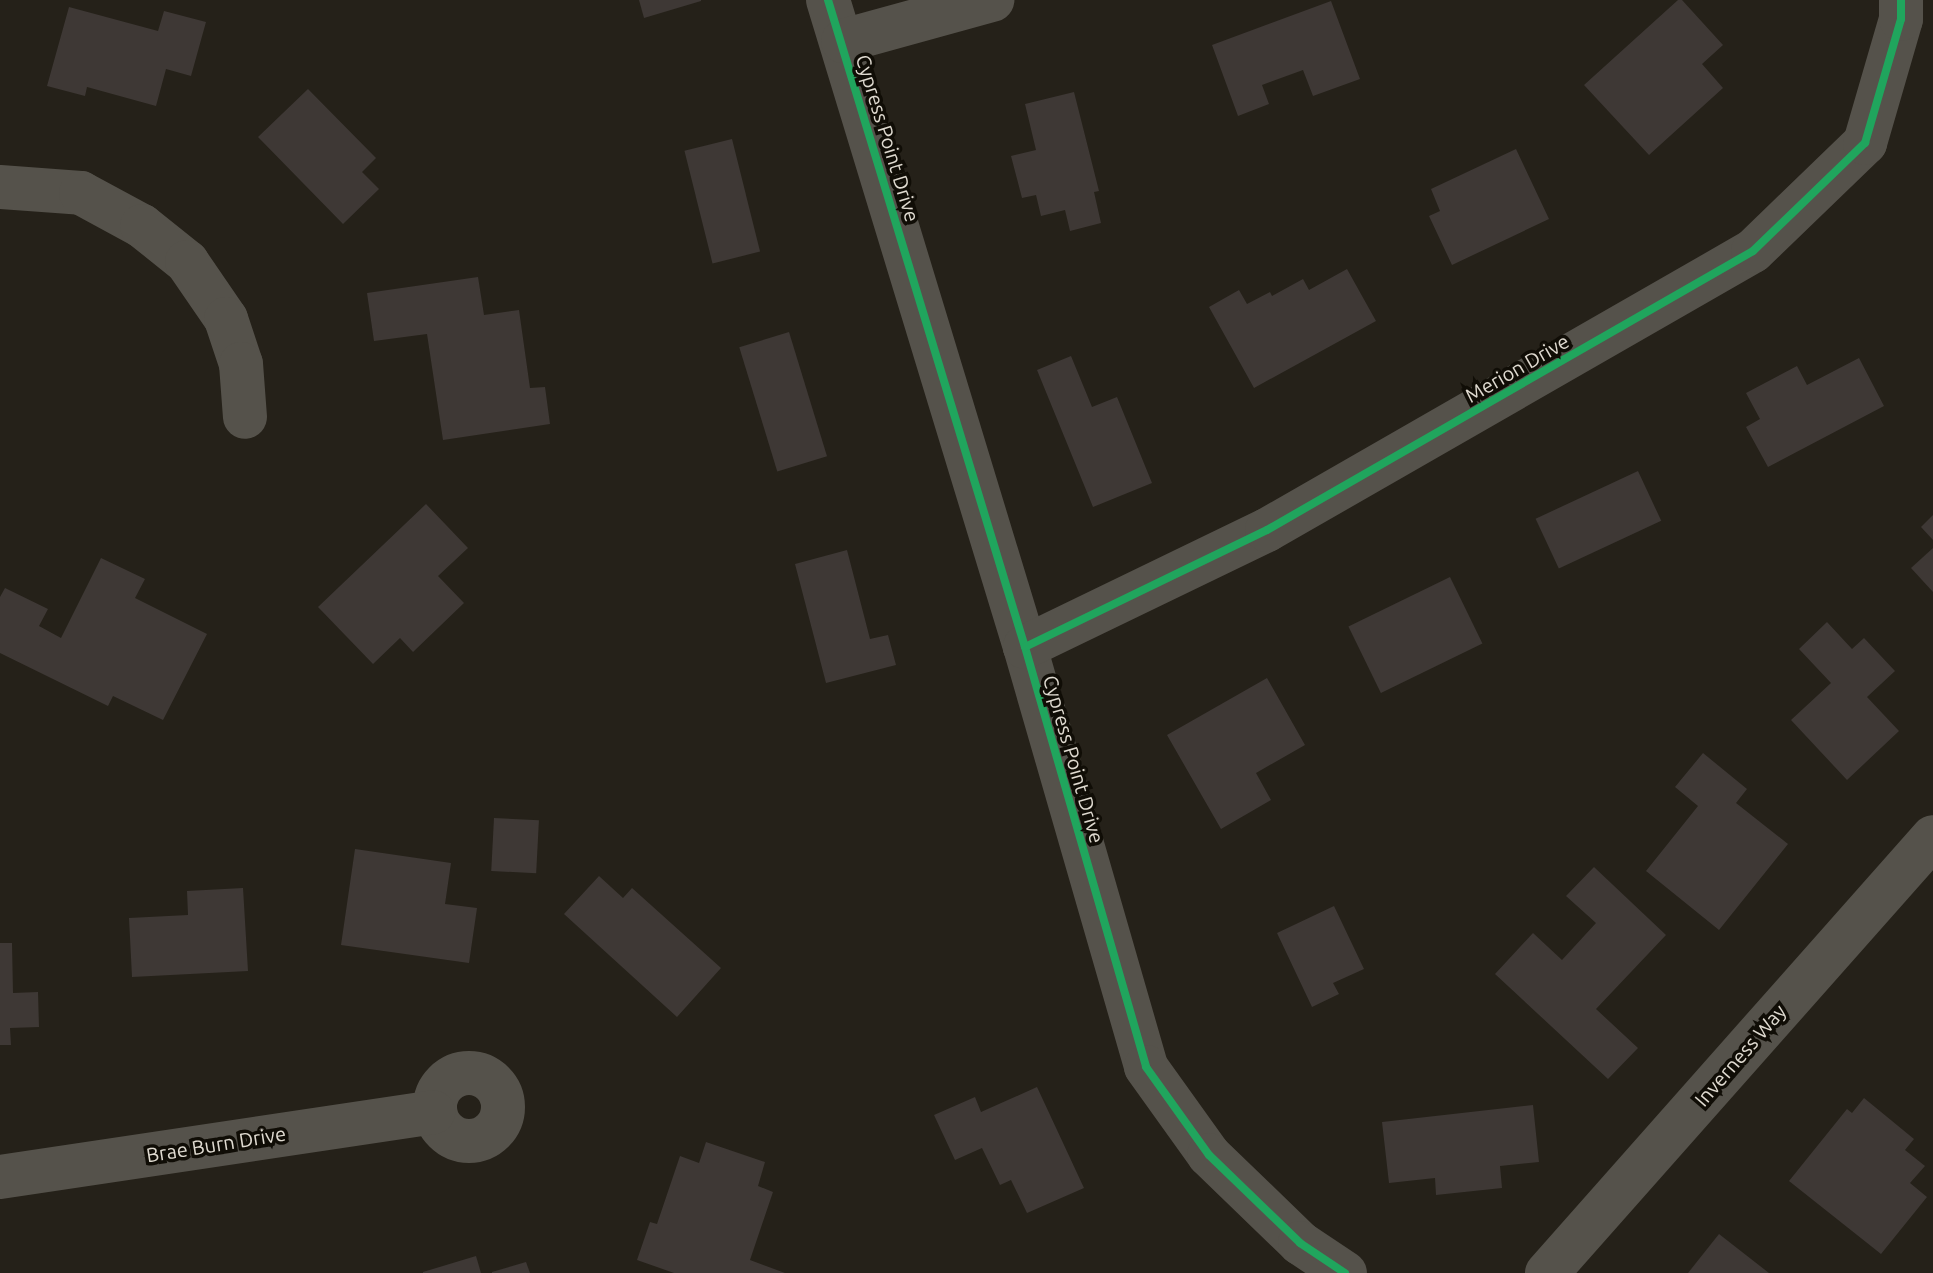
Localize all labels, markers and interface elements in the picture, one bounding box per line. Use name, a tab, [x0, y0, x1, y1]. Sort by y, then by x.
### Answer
street label: Cypress Point Drive	[851, 51, 925, 225]
street label: Merion Drive	[1461, 329, 1573, 407]
street label: Cypress Point Drive	[1039, 672, 1109, 846]
street label: Inverness Way	[1689, 999, 1791, 1111]
street label: Brae Burn Drive	[144, 1121, 288, 1167]

